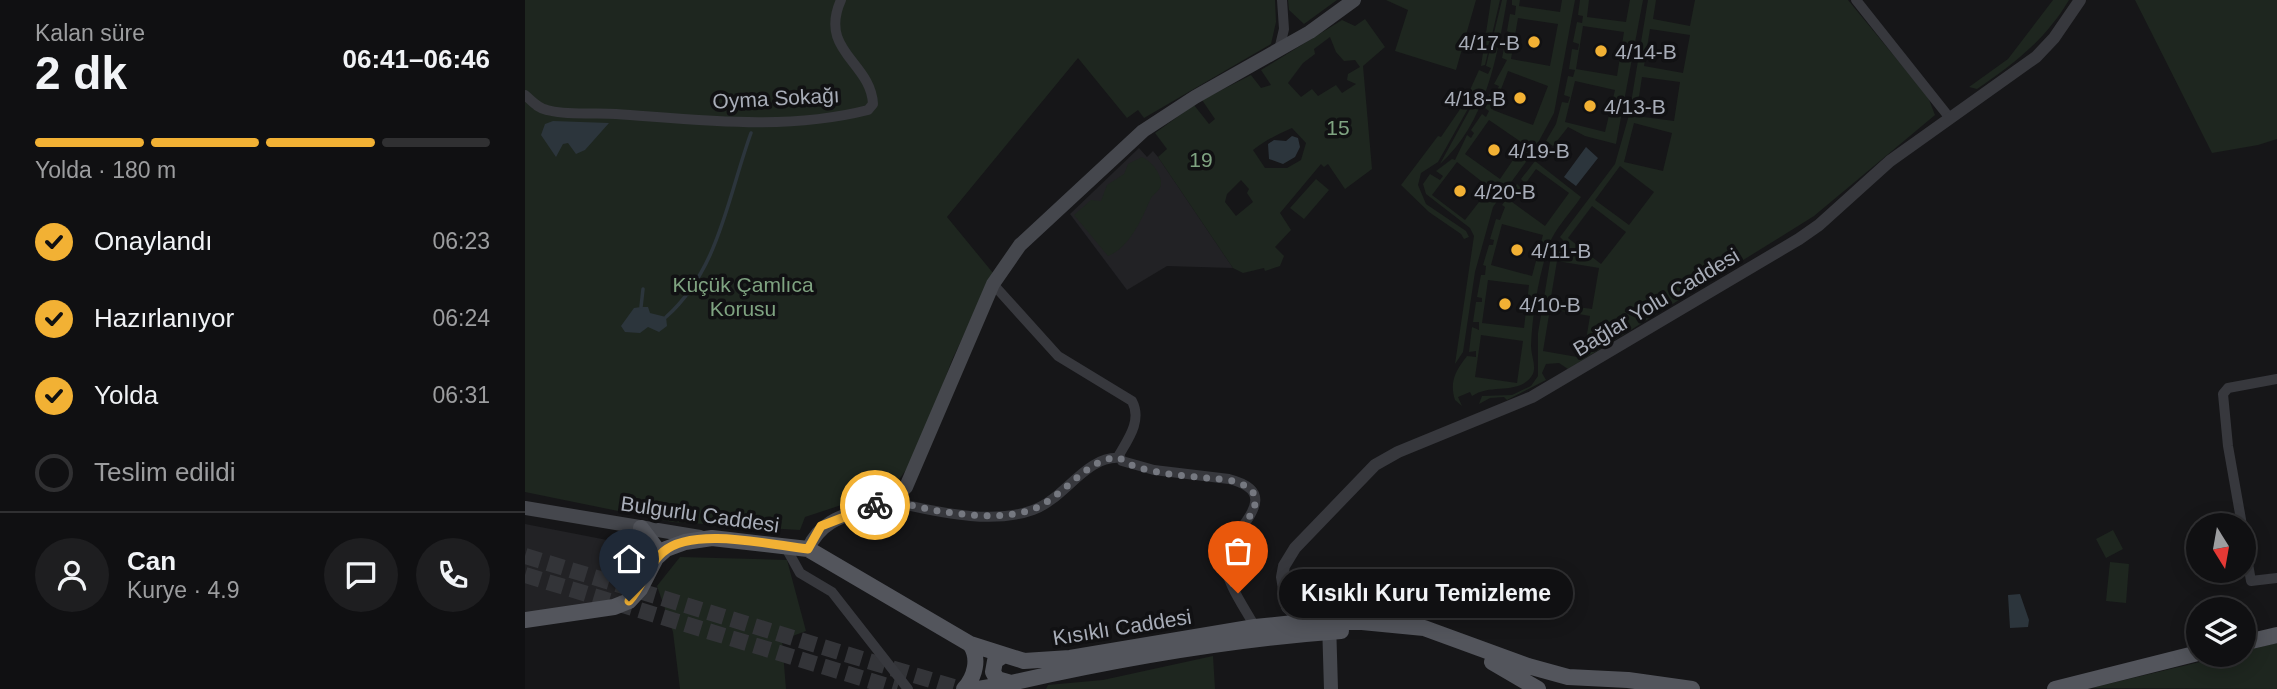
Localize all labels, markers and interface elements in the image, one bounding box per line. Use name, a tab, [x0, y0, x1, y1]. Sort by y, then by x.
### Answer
text: Kalan süre	[35, 20, 145, 46]
place label: 4/17-B	[1458, 31, 1520, 54]
marker: 4/17-B	[1526, 34, 1542, 50]
place label: 4/14-B	[1615, 40, 1677, 63]
marker: 4/14-B	[1593, 43, 1609, 59]
text: 06:41–06:46	[343, 44, 490, 74]
text: 2 dk	[35, 47, 127, 99]
street label: Oyma Sokağı	[712, 83, 840, 113]
place label: 4/18-B	[1444, 87, 1506, 110]
marker: 4/18-B	[1512, 90, 1528, 106]
place label: 4/13-B	[1604, 95, 1666, 118]
marker: 4/13-B	[1582, 98, 1598, 114]
park label: 15	[1326, 116, 1350, 139]
place label: 4/19-B	[1508, 139, 1570, 162]
marker: 4/19-B	[1486, 142, 1502, 158]
park label: 19	[1189, 148, 1213, 171]
text: Yolda · 180 m	[35, 157, 176, 183]
place label: 4/20-B	[1474, 180, 1536, 203]
marker: 4/20-B	[1452, 183, 1468, 199]
icon: check	[35, 223, 73, 261]
text: Onaylandı	[94, 226, 213, 256]
text: 06:23	[432, 228, 490, 254]
place label: 4/11-B	[1531, 239, 1591, 262]
marker: 4/11-B	[1509, 242, 1525, 258]
street label: Bağlar Yolu Caddesi	[1569, 243, 1743, 361]
park label: Küçük Çamlıca Korusu	[672, 273, 814, 320]
place label: 4/10-B	[1519, 293, 1581, 316]
marker: 4/10-B	[1497, 296, 1513, 312]
icon: check	[35, 300, 73, 338]
text: Hazırlanıyor	[94, 303, 234, 333]
text: 06:24	[432, 305, 490, 331]
icon: check	[35, 377, 73, 415]
text: Yolda	[94, 380, 158, 410]
text: 06:31	[432, 382, 490, 408]
text: Teslim edildi	[94, 457, 236, 487]
courier	[840, 470, 910, 540]
icon: bike	[856, 486, 894, 524]
street label: Bulgurlu Caddesi	[619, 491, 781, 537]
north arrow	[2186, 513, 2256, 583]
map controls	[2186, 513, 2256, 667]
pin	[1208, 521, 1268, 593]
pin	[599, 529, 659, 601]
icon: bag	[1219, 532, 1257, 570]
button: person	[35, 538, 109, 612]
button: chat	[324, 538, 398, 612]
button: phone	[416, 538, 490, 612]
icon: home	[610, 540, 648, 578]
text: Can	[127, 546, 176, 576]
callout: Kısıklı Kuru Temizleme	[1280, 568, 1574, 618]
text: Kurye · 4.9	[127, 577, 240, 603]
text: Kısıklı Kuru Temizleme	[1301, 580, 1551, 606]
button: layers	[2186, 597, 2256, 667]
street label: Kısıklı Caddesi	[1051, 605, 1193, 649]

